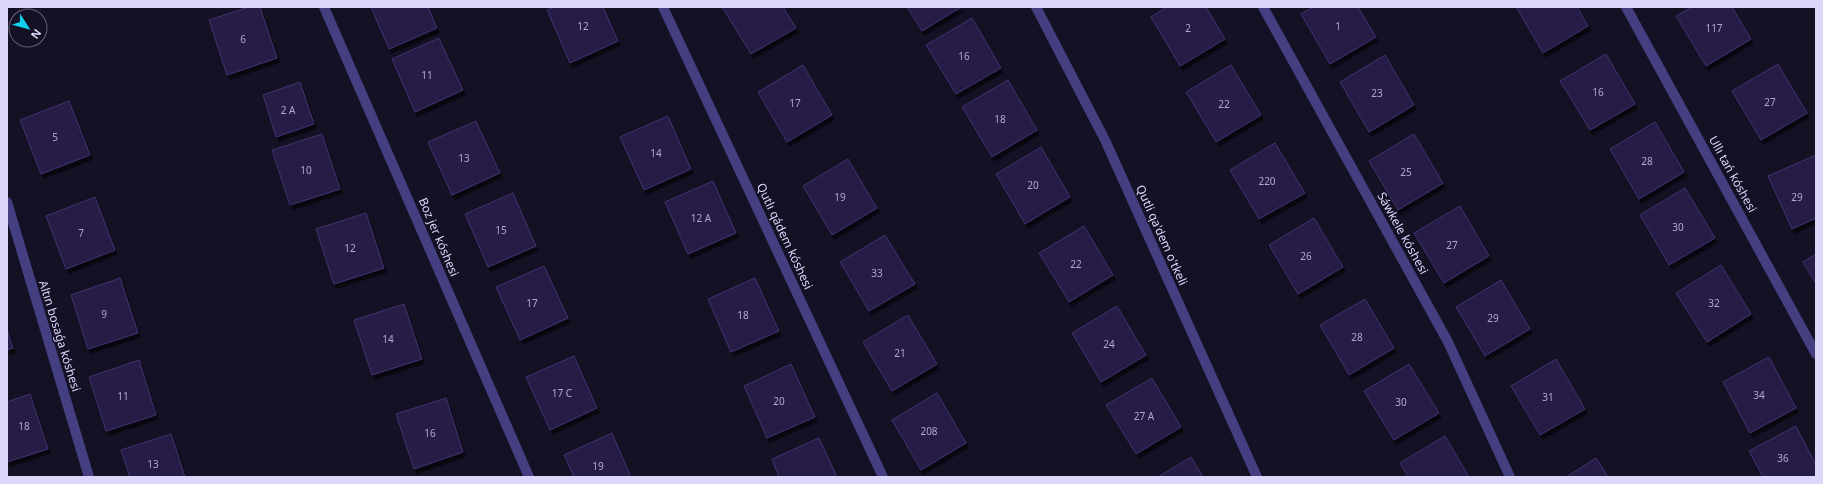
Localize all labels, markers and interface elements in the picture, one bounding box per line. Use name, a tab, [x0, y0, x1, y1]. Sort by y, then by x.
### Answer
north arrow	[8, 8, 48, 48]
house number: 12	[577, 19, 589, 33]
house number: 1	[1335, 19, 1341, 33]
house number: 2	[1185, 21, 1191, 35]
house number: 117	[1705, 21, 1723, 35]
text: N	[28, 26, 45, 42]
house number: 6	[240, 32, 246, 46]
house number: 16	[958, 49, 970, 63]
house number: 11	[421, 68, 433, 82]
house number: 16	[1592, 85, 1604, 99]
house number: 23	[1371, 86, 1383, 100]
house number: 27	[1764, 95, 1776, 109]
house number: 17	[789, 96, 801, 110]
house number: 22	[1218, 97, 1230, 111]
house number: 2 А	[281, 103, 296, 117]
house number: 18	[994, 112, 1006, 126]
house number: 5	[52, 130, 58, 144]
street label: Ullı tań kóshesi	[1705, 133, 1761, 215]
house number: 14	[650, 146, 662, 160]
house number: 13	[458, 151, 470, 165]
house number: 28	[1641, 154, 1653, 168]
house number: 10	[300, 163, 312, 177]
house number: 25	[1400, 165, 1412, 179]
house number: 220	[1258, 174, 1276, 188]
house number: 20	[1027, 178, 1039, 192]
street label: Qutlı qádem kóshesi	[753, 180, 817, 292]
street label: Qutli qa'dem o'tkeli	[1132, 182, 1192, 288]
street label: Sáwkele kóshesi	[1373, 189, 1433, 277]
house number: 19	[834, 190, 846, 204]
house number: 29	[1791, 190, 1803, 204]
street label: Boz jer kóshesi	[415, 195, 463, 279]
house number: 12 А	[691, 211, 712, 225]
house number: 30	[1672, 220, 1684, 234]
house number: 15	[495, 223, 507, 237]
house number: 7	[78, 226, 84, 240]
house number: 27	[1446, 238, 1458, 252]
house number: 12	[344, 241, 356, 255]
house number: 26	[1300, 249, 1312, 263]
house number: 22	[1070, 257, 1082, 271]
house number: 33	[871, 266, 883, 280]
street label: Altın bosaǵa kóshesi	[35, 278, 85, 394]
house number: 17	[526, 296, 538, 310]
house number: 32	[1708, 296, 1720, 310]
house number: 9	[101, 307, 107, 321]
house number: 18	[737, 308, 749, 322]
house number: 29	[1487, 311, 1499, 325]
house number: 28	[1351, 330, 1363, 344]
house number: 14	[382, 332, 394, 346]
house number: 24	[1103, 337, 1115, 351]
house number: 21	[894, 346, 906, 360]
house number: 17 С	[552, 386, 572, 400]
house number: 34	[1753, 388, 1765, 402]
house number: 11	[117, 389, 129, 403]
house number: 31	[1542, 390, 1554, 404]
house number: 20	[773, 394, 785, 408]
house number: 30	[1395, 395, 1407, 409]
house number: 27 А	[1134, 409, 1155, 423]
house number: 18	[18, 419, 30, 433]
house number: 208	[920, 424, 938, 438]
house number: 16	[424, 426, 436, 440]
house number: 36	[1777, 451, 1789, 465]
house number: 13	[147, 457, 159, 471]
house number: 19	[592, 459, 604, 473]

